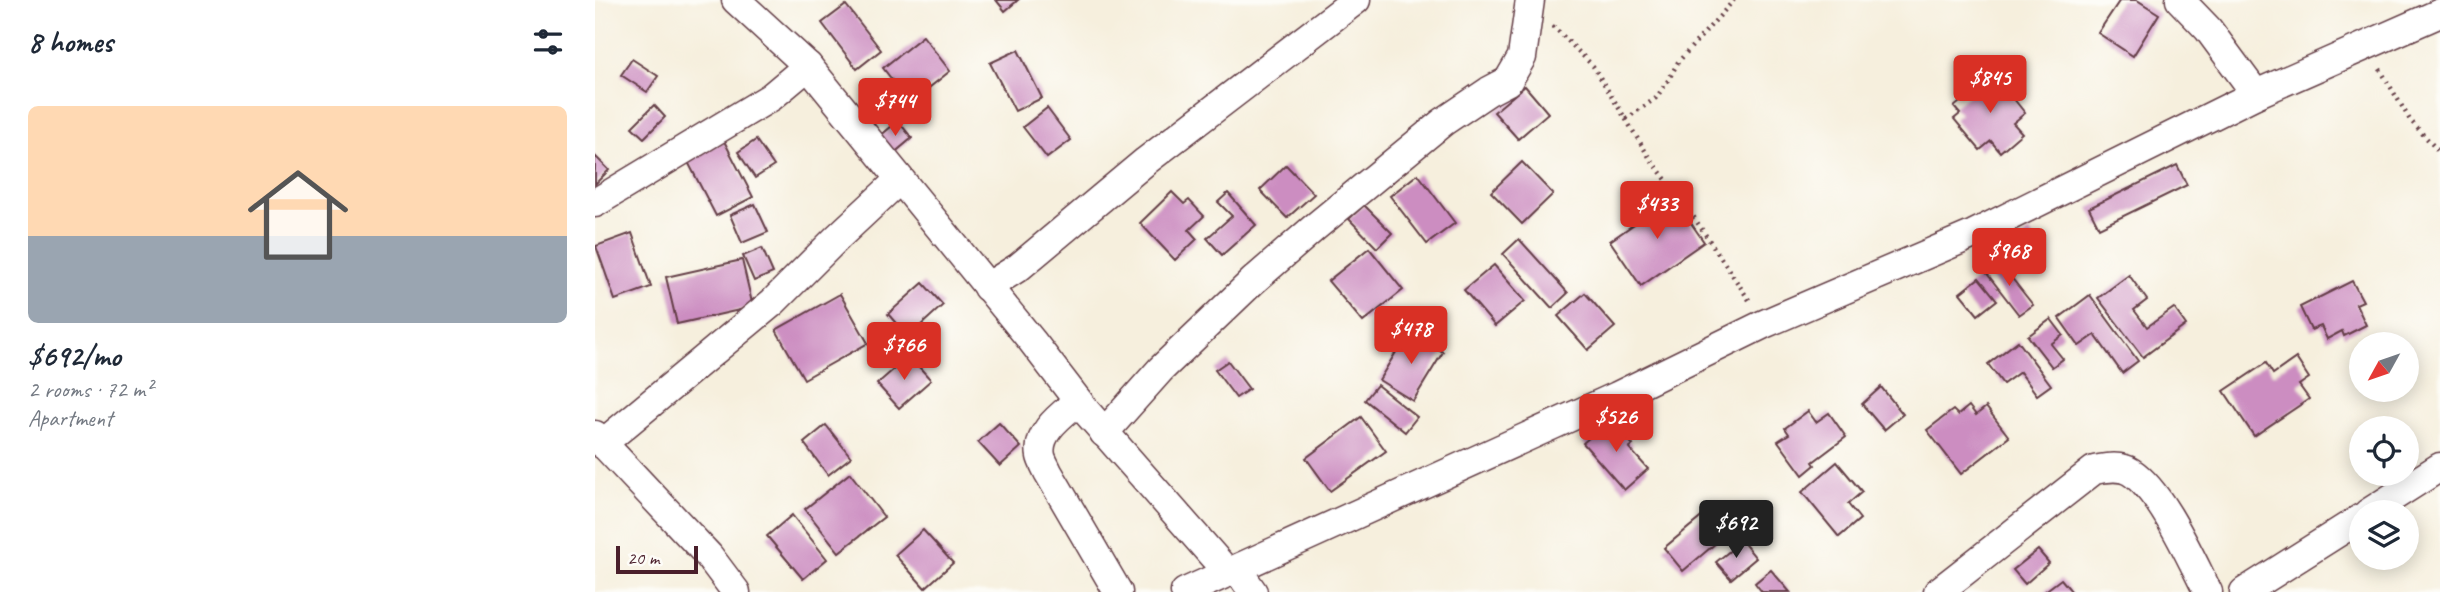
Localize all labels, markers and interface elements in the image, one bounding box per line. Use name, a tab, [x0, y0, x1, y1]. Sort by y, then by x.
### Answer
text: 8 homes	[28, 23, 113, 61]
icon: filters	[529, 23, 567, 61]
pin: $845	[1949, 55, 2031, 115]
text: $845	[1969, 63, 2011, 92]
pin: $744	[854, 78, 936, 138]
text: $744	[874, 86, 916, 115]
icon: home	[235, 152, 361, 278]
pin: $433	[1616, 182, 1698, 241]
text: $433	[1636, 189, 1678, 218]
pin: $968	[1968, 229, 2050, 288]
text: $968	[1988, 236, 2030, 265]
pin: $478	[1370, 306, 1452, 366]
text: $478	[1390, 314, 1432, 343]
pin: $766	[863, 322, 945, 382]
text: $766	[883, 330, 925, 359]
north arrow	[2349, 332, 2419, 402]
map controls	[2349, 332, 2419, 570]
text: $692/mo	[28, 337, 121, 375]
text: 2 rooms · 72 m²	[28, 375, 152, 404]
pin: $526	[1575, 394, 1657, 454]
text: $526	[1595, 402, 1637, 431]
text: Apartment	[28, 404, 113, 433]
button: locate	[2349, 416, 2419, 486]
pin: $692	[1695, 500, 1777, 560]
button: layers	[2349, 500, 2419, 570]
text: $692	[1715, 508, 1757, 537]
scale bar	[616, 543, 698, 575]
text: 20 m	[627, 546, 659, 570]

